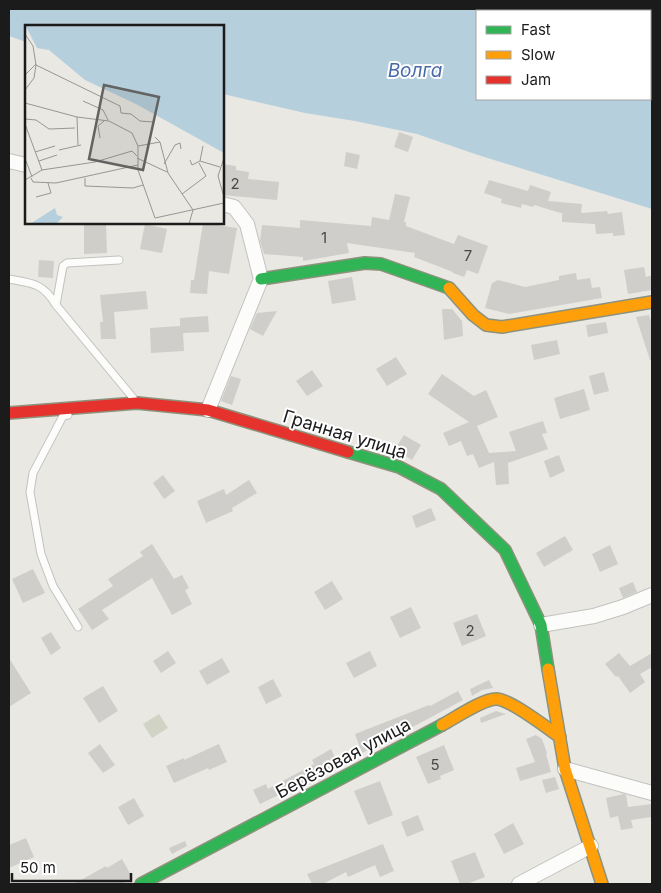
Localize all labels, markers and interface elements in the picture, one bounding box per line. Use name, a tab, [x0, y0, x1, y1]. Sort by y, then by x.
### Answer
legend	[476, 10, 651, 100]
text: Fast	[521, 20, 551, 39]
inset map	[25, 25, 224, 224]
text: Slow	[521, 45, 555, 64]
water label: Волга	[388, 59, 443, 82]
text: Jam	[521, 70, 551, 89]
house number: 2	[230, 174, 240, 193]
house number: 1	[321, 228, 327, 247]
house number: 7	[464, 246, 472, 265]
street label: Гранная улица	[281, 405, 409, 463]
house number: 2	[465, 621, 475, 640]
street label: Берёзовая улица	[272, 714, 414, 802]
house number: 5	[430, 755, 440, 774]
scale bar	[12, 850, 131, 882]
text: 50 m	[20, 858, 56, 877]

